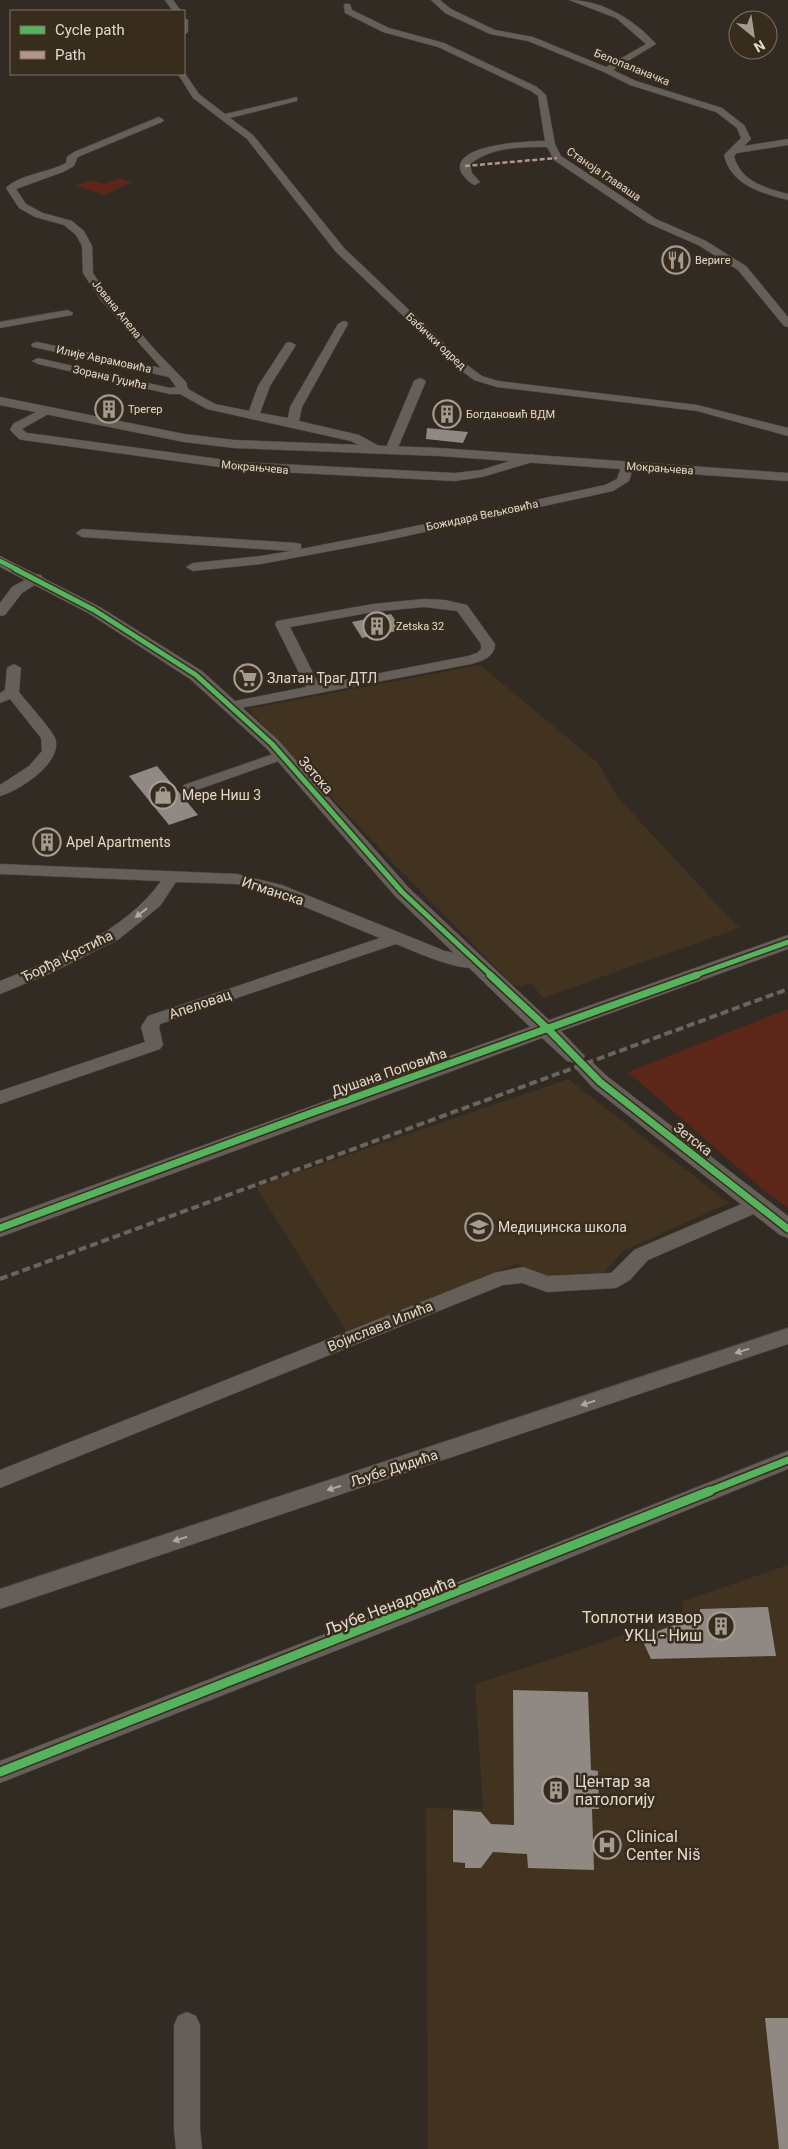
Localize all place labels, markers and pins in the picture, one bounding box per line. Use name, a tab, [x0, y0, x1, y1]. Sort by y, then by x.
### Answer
restaurant icon: Вериге	[661, 245, 691, 275]
place label: Вериге	[695, 254, 731, 267]
building icon: Трегер	[94, 394, 124, 424]
building icon: Богдановић ВДМ	[432, 399, 462, 429]
place label: Трегер	[128, 403, 163, 416]
place label: Богдановић ВДМ	[466, 408, 555, 421]
building icon: Zetska 32	[362, 611, 392, 641]
place label: Zetska 32	[396, 620, 444, 633]
supermarket icon: Златан Траг ДТЛ	[233, 663, 263, 693]
place label: Златан Траг ДТЛ	[267, 670, 377, 686]
shop icon: Мере Ниш 3	[148, 780, 178, 810]
place label: Мере Ниш 3	[182, 787, 261, 803]
building icon: Apel Apartments	[32, 827, 62, 857]
place label: Apel Apartments	[66, 834, 171, 850]
school or university icon: Медицинска школа	[464, 1212, 494, 1242]
place label: Медицинска школа	[498, 1219, 627, 1235]
place label: Топлотни извор УКЦ - Ниш	[582, 1608, 702, 1645]
building icon: Топлотни извор УКЦ - Ниш	[706, 1611, 736, 1641]
place label: Центар за патологију	[575, 1772, 655, 1809]
building icon: Центар за патологију	[541, 1775, 571, 1805]
place label: Clinical Center Niš	[626, 1827, 700, 1864]
hospital icon: Clinical Center Niš	[592, 1830, 622, 1860]

